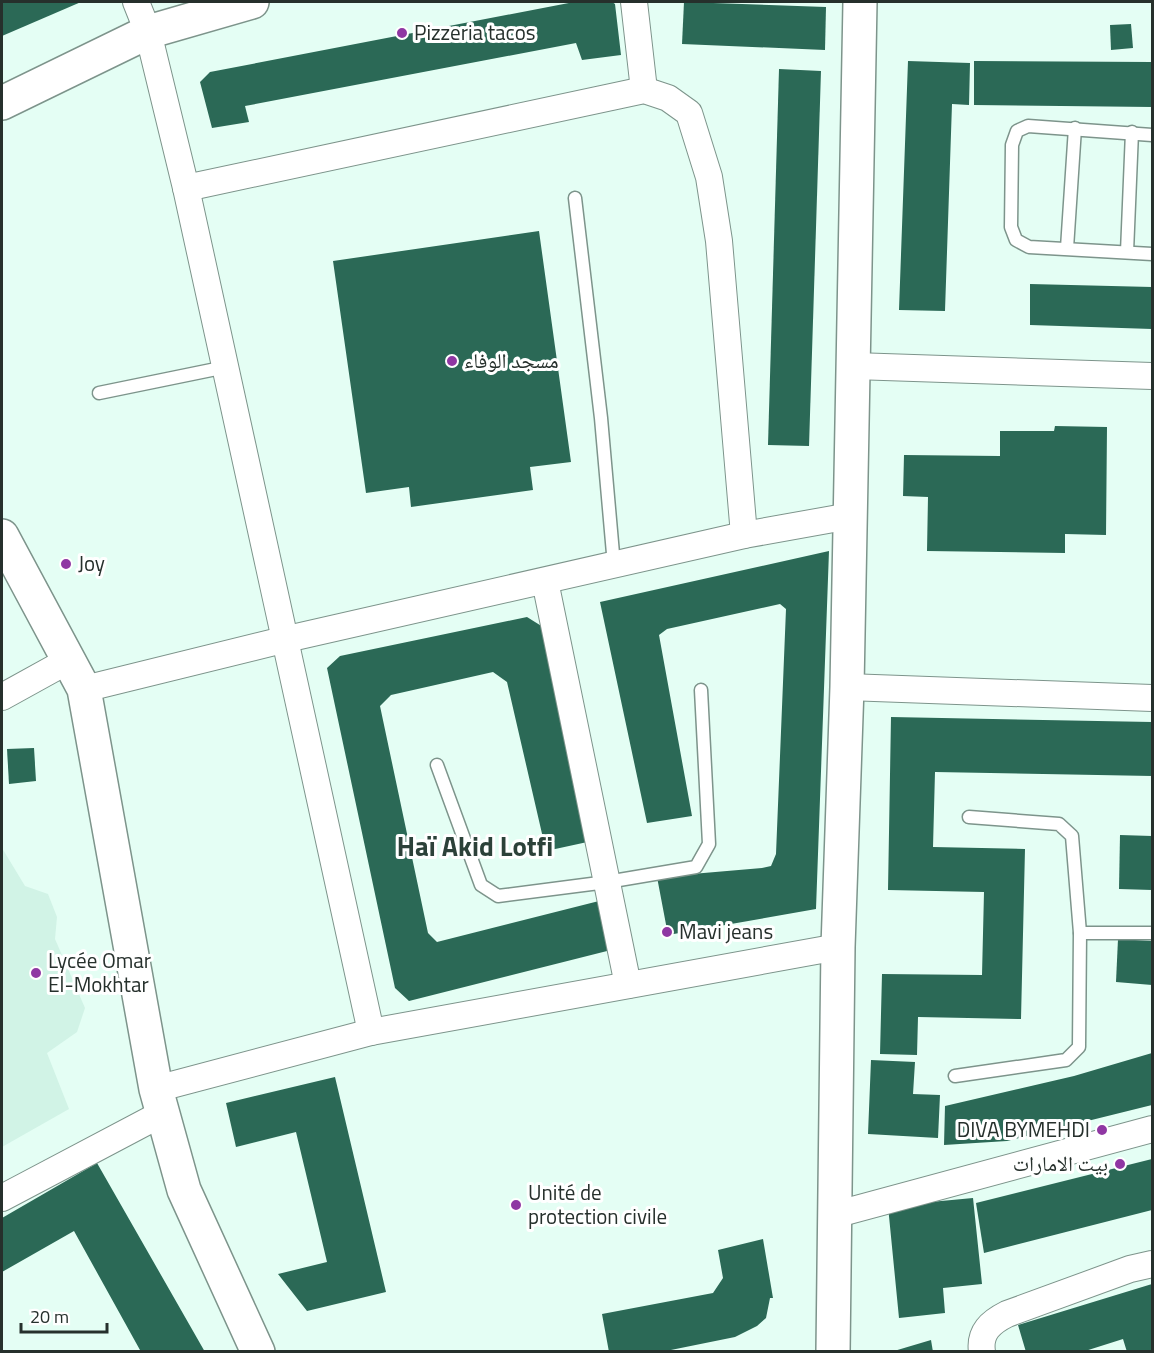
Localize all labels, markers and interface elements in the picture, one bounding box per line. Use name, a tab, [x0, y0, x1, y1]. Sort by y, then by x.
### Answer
place label: Pizzeria tacos	[414, 16, 536, 48]
marker: Pizzeria tacos	[395, 26, 409, 40]
place label: مسجد الوفاء	[464, 344, 559, 376]
marker: مسجد الوفاء	[445, 354, 459, 368]
place label: Joy	[78, 547, 105, 579]
marker: Joy	[59, 557, 73, 571]
district label: Haï Akid Lotfi	[397, 825, 553, 866]
place label: Mavi jeans	[679, 915, 773, 947]
marker: Mavi jeans	[660, 925, 674, 939]
place label: Lycée Omar El-Mokhtar	[48, 944, 151, 1000]
marker: Lycée Omar El-Mokhtar	[29, 966, 43, 980]
place label: DIVA BYMEHDI	[957, 1113, 1090, 1145]
marker: DIVA BYMEHDI	[1095, 1123, 1109, 1137]
place label: بيت الامارات	[1013, 1147, 1108, 1179]
marker: بيت الامارات	[1113, 1157, 1127, 1171]
place label: Unité de protection civile	[528, 1176, 667, 1232]
marker: Unité de protection civile	[509, 1198, 523, 1212]
scale bar	[21, 1296, 106, 1334]
text: 20 m	[30, 1303, 69, 1330]

